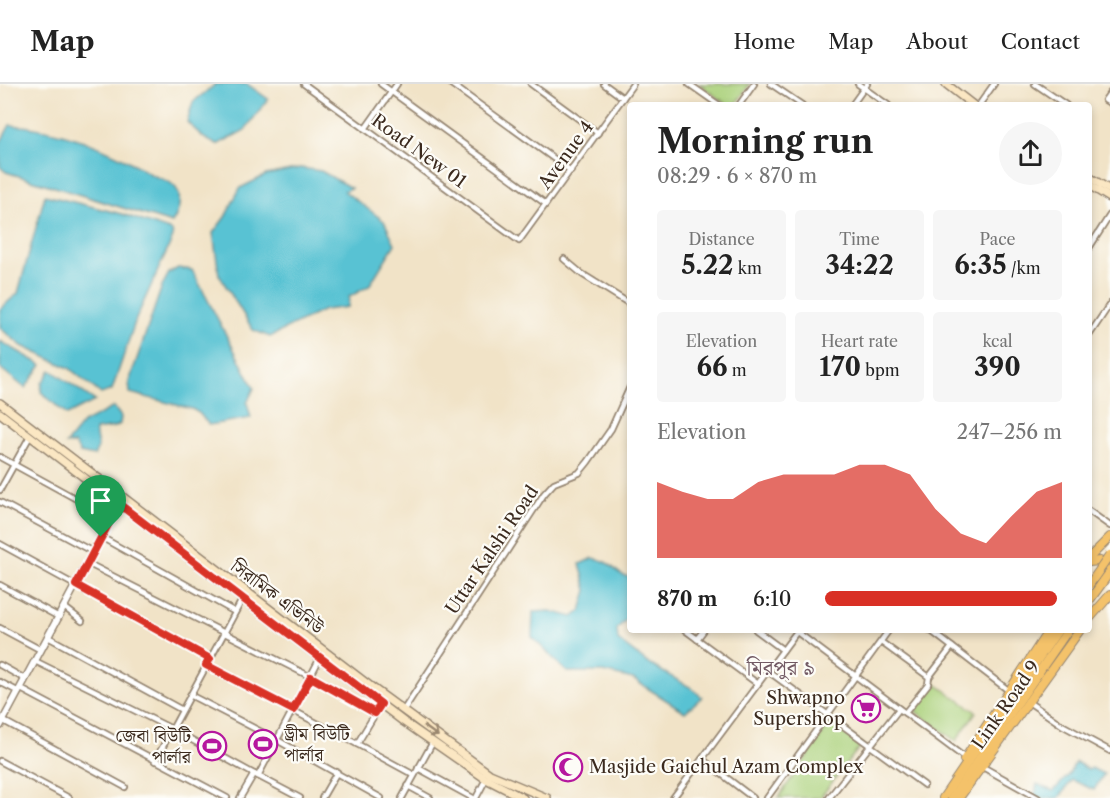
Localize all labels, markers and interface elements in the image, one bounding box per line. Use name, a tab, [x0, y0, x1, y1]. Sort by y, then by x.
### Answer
text: Map	[30, 24, 94, 58]
text: Home	[734, 29, 795, 54]
text: Map	[828, 29, 873, 54]
text: About	[906, 29, 968, 54]
text: Contact	[1001, 29, 1080, 54]
street label: Road New 01	[367, 109, 471, 193]
street label: Avenue 4	[533, 117, 598, 194]
text: Morning run	[657, 121, 873, 162]
button: share	[999, 122, 1062, 185]
text: 08:29 · 6 × 870 m	[657, 164, 817, 188]
text: Distance	[688, 229, 755, 249]
text: Time	[839, 229, 880, 249]
text: Pace	[979, 229, 1016, 249]
text: 5.22	[681, 249, 733, 281]
text: 34:22	[825, 249, 894, 281]
text: 6:35	[954, 249, 1007, 281]
text: km	[733, 258, 762, 278]
text: /km	[1007, 258, 1041, 278]
text: Elevation	[686, 331, 757, 351]
text: Heart rate	[821, 331, 898, 351]
text: kcal	[982, 331, 1013, 351]
text: 66	[696, 351, 727, 383]
text: 170	[819, 351, 861, 383]
text: 390	[974, 351, 1021, 383]
text: m	[727, 360, 747, 380]
text: bpm	[861, 360, 900, 380]
text: Elevation	[657, 420, 746, 444]
text: 247–256 m	[957, 420, 1062, 444]
pin	[75, 475, 126, 537]
street label: Uttar Kalshi Road	[441, 481, 543, 619]
icon: arrive	[84, 484, 117, 517]
street label: সিরামিক এভিনিউ	[226, 554, 328, 639]
text: 870 m	[657, 587, 717, 611]
text: 6:10	[753, 587, 791, 611]
district label: মিরপুর ৯	[746, 655, 815, 681]
street label: Link Road 9	[967, 656, 1045, 754]
place label: Shwapno Supershop	[753, 687, 845, 730]
supermarket icon: Shwapno Supershop	[850, 692, 882, 724]
place label: ড্রীম বিউটি পার্লার	[283, 723, 351, 766]
place label: জেবা বিউটি পার্লার	[115, 725, 192, 768]
one-way arrow	[422, 725, 438, 737]
sports icon: ড্রীম বিউটি পার্লার	[247, 728, 279, 760]
sports icon: জেবা বিউটি পার্লার	[196, 730, 228, 762]
mosque icon: Masjide Gaichul Azam Complex	[552, 751, 584, 783]
place label: Masjide Gaichul Azam Complex	[589, 756, 864, 778]

